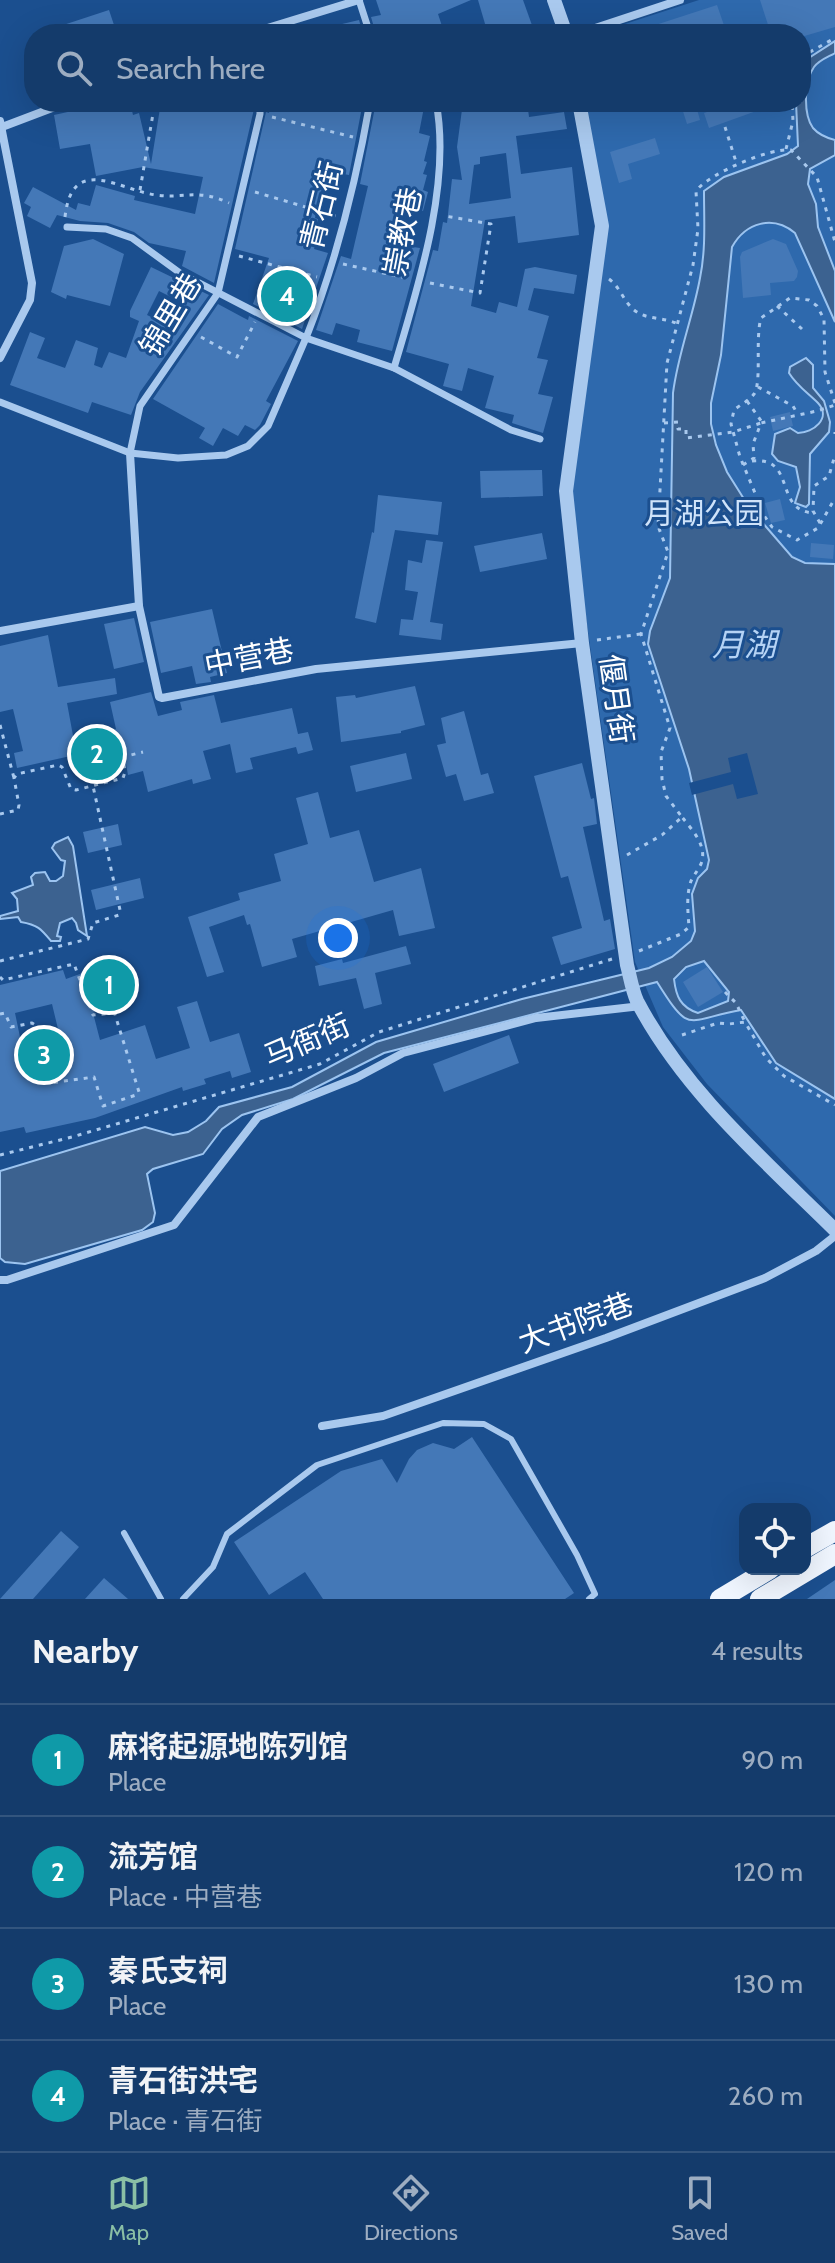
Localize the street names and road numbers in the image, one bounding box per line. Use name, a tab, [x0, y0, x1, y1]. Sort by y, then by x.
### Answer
street label: 青石街	[293, 158, 350, 254]
street label: 崇教巷	[376, 184, 429, 280]
street label: 锦里巷	[132, 267, 210, 363]
street label: 中营巷	[201, 631, 297, 684]
street label: 偃月街	[592, 652, 641, 746]
street label: 马衙街	[258, 1006, 355, 1075]
street label: 大书院巷	[513, 1285, 639, 1360]

